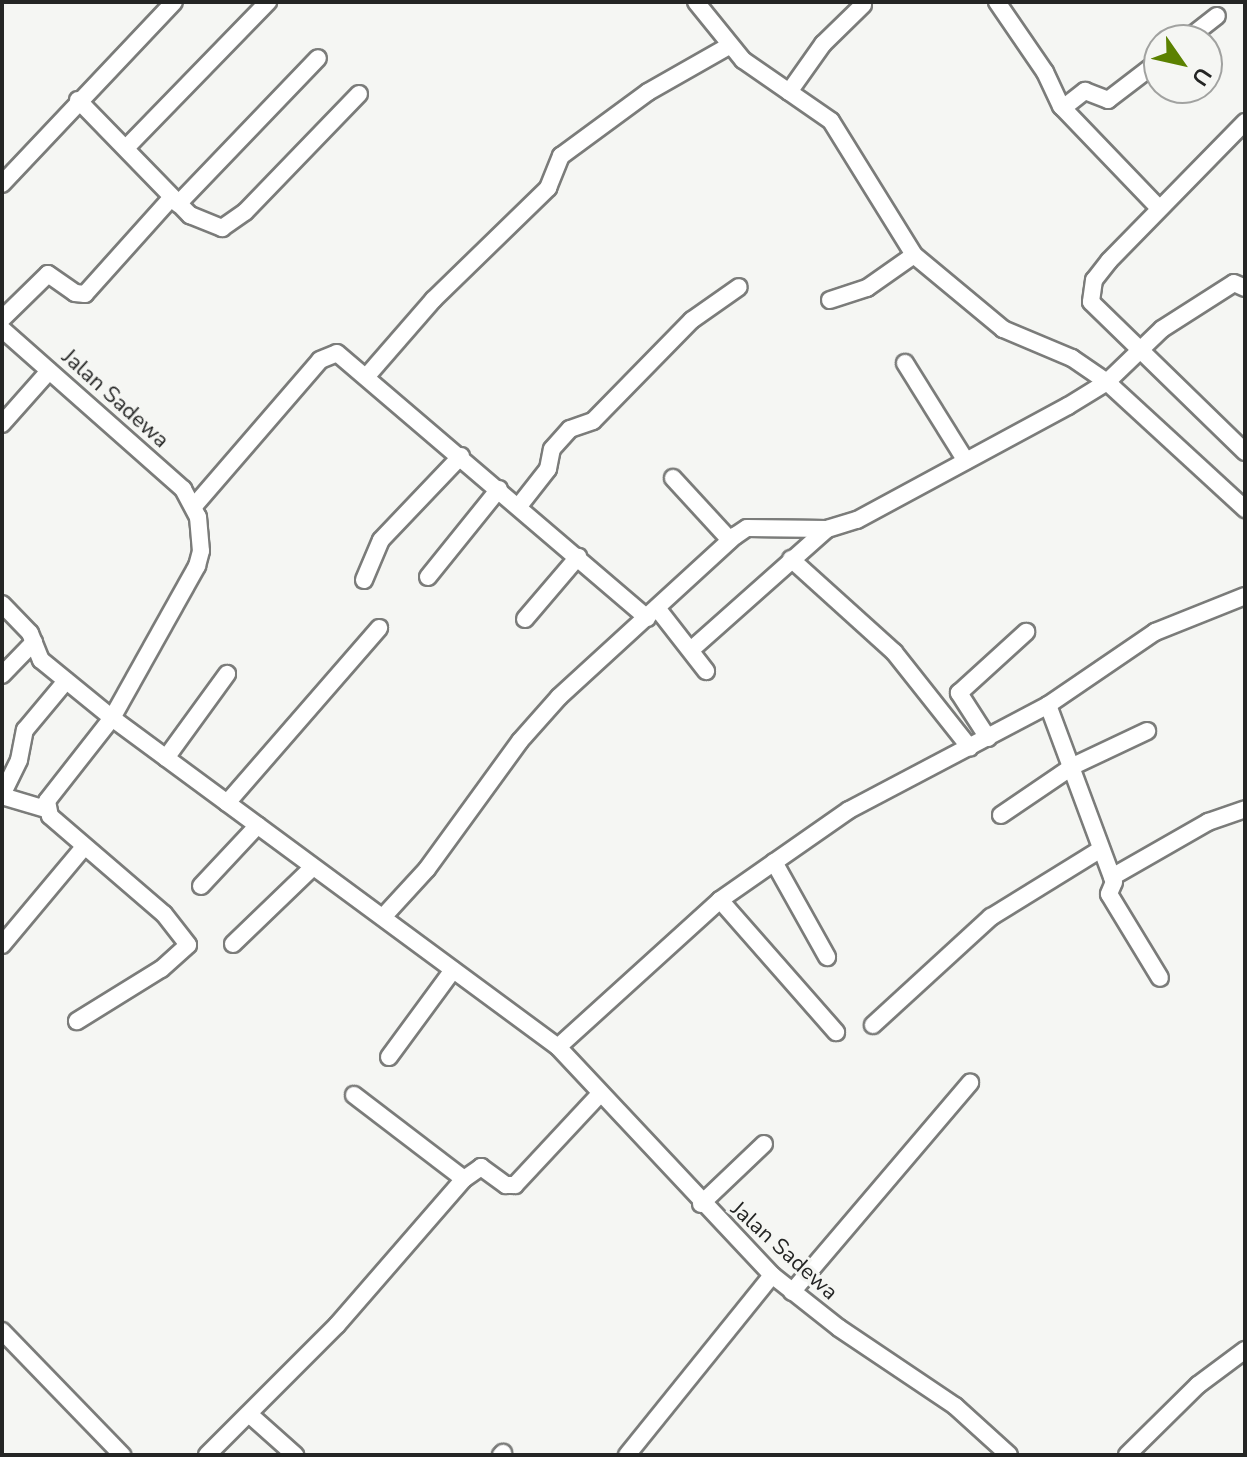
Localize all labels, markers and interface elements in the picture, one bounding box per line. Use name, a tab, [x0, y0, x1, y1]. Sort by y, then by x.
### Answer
north arrow	[1143, 24, 1223, 104]
text: U	[1184, 61, 1218, 91]
street label: Jalan Sadewa	[56, 344, 174, 454]
street label: Jalan Sadewa	[725, 1196, 843, 1306]

